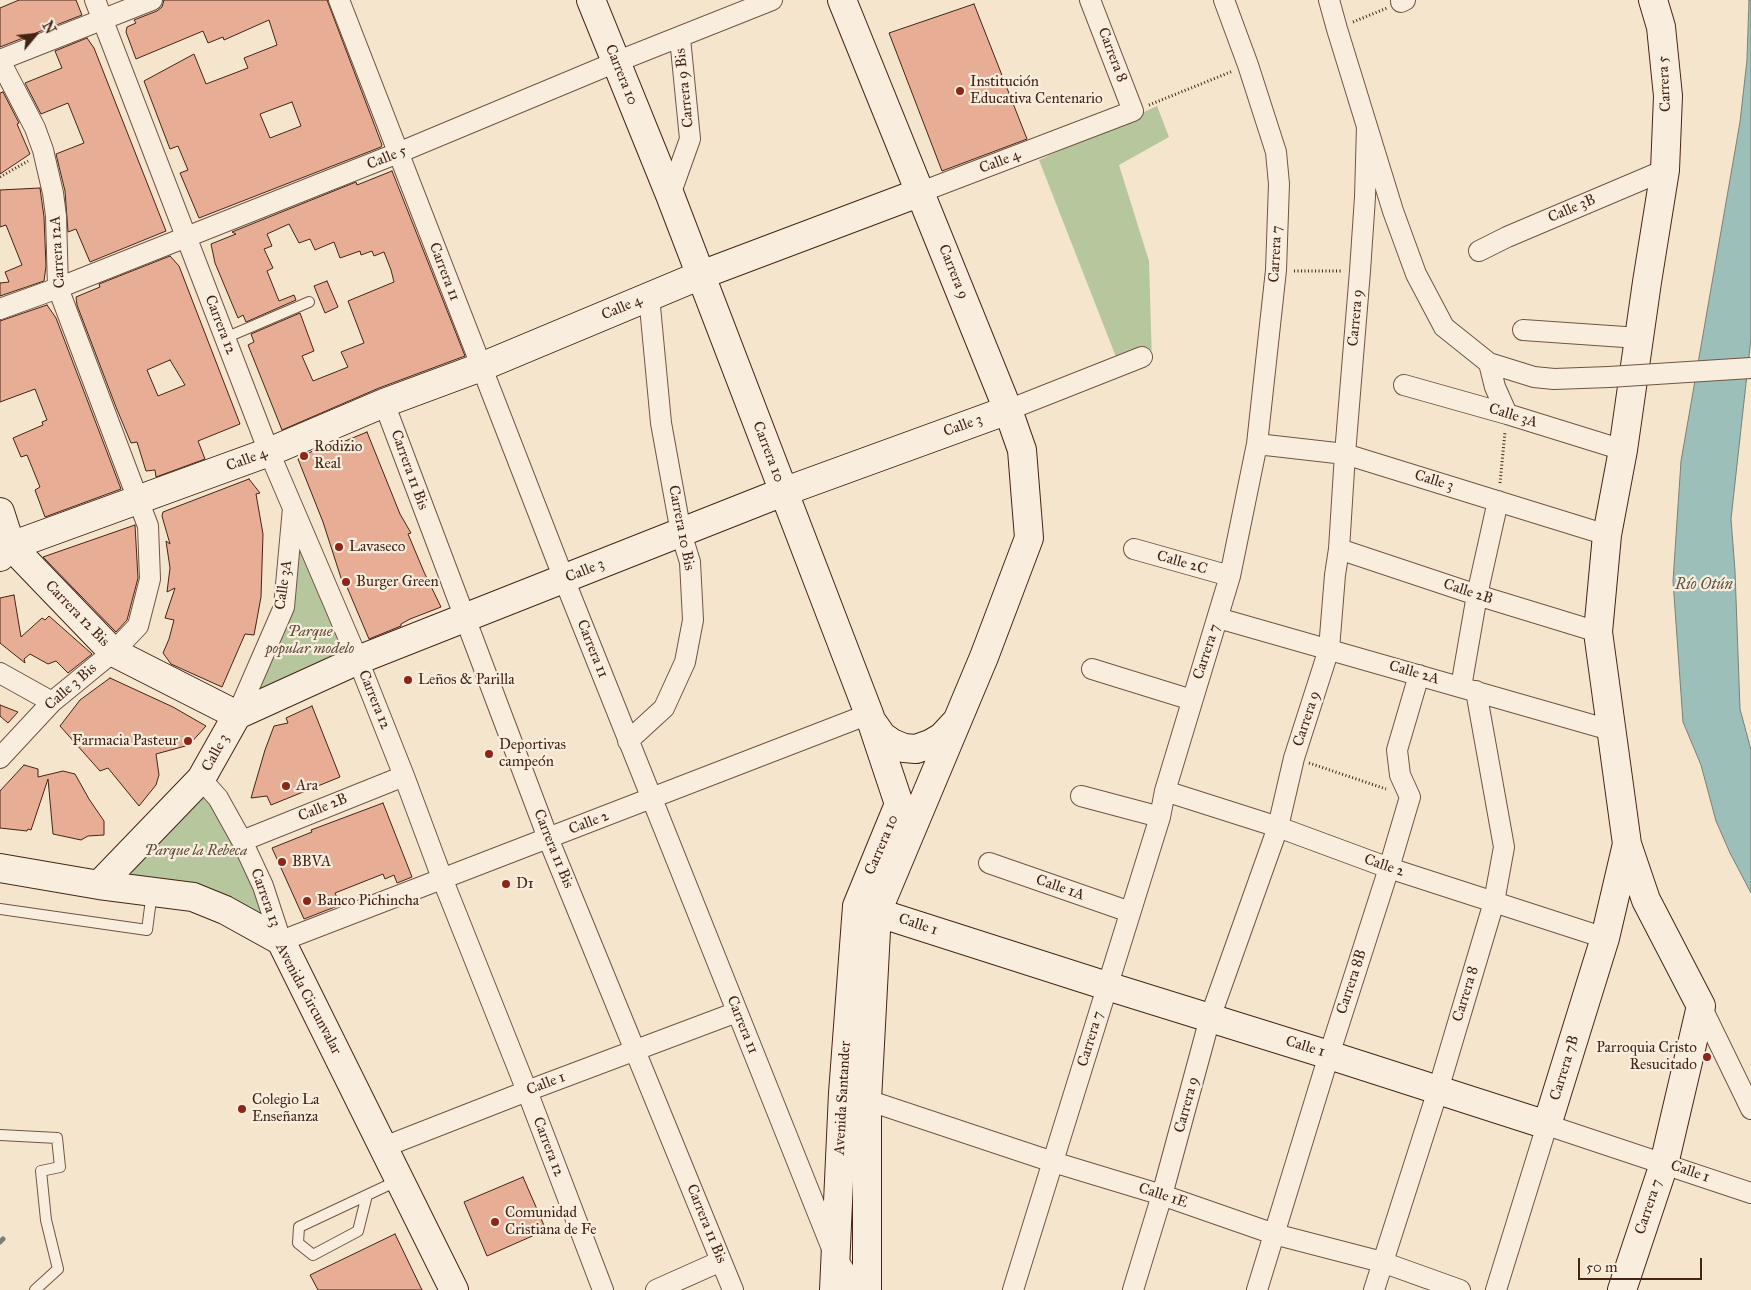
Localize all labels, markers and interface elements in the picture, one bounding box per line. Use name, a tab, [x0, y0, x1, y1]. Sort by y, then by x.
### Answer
north arrow	[10, 10, 60, 60]
text: N	[38, 18, 59, 37]
street label: Carrera 8	[1093, 25, 1131, 85]
street label: Carrera 10	[601, 42, 641, 108]
street label: Carrera 9 Bis	[672, 47, 698, 129]
street label: Carrera 5	[1655, 56, 1675, 112]
place label: Institución Educativa Centenario	[970, 73, 1103, 108]
marker: Institución Educativa Centenario	[954, 85, 966, 97]
street label: Calle 5	[365, 142, 409, 174]
street label: Calle 4	[977, 146, 1023, 178]
street label: Calle 3B	[1545, 191, 1599, 227]
street label: Carrera 12A	[46, 215, 70, 289]
street label: Carrera 7	[1266, 225, 1286, 283]
street label: Carrera 11	[425, 240, 463, 304]
street label: Carrera 9	[934, 242, 972, 302]
street label: Carrera 9	[1345, 289, 1367, 347]
street label: Calle 4	[599, 291, 645, 325]
street label: Carrera 12	[200, 293, 240, 357]
street label: Calle 3A	[1486, 400, 1540, 432]
street label: Calle 3	[941, 411, 985, 441]
street label: Carrera 10	[748, 419, 788, 485]
street label: Carrera 11 Bis	[386, 428, 432, 512]
place label: Rodizio Real	[314, 438, 362, 473]
street label: Calle 4	[224, 444, 270, 476]
marker: Rodizio Real	[298, 450, 310, 462]
street label: Calle 3	[1412, 467, 1456, 495]
street label: Carrera 10 Bis	[664, 484, 698, 572]
place label: Lavaseco	[349, 538, 405, 556]
marker: Lavaseco	[333, 541, 345, 553]
street label: Calle 2C	[1155, 547, 1209, 579]
street label: Calle 3	[563, 555, 607, 587]
street label: Calle 3A	[272, 559, 296, 611]
place label: Burger Green	[356, 573, 439, 591]
street label: Calle 2B	[1441, 575, 1495, 609]
water label: Río Otún	[1675, 575, 1733, 595]
marker: Burger Green	[340, 576, 352, 588]
street label: Carrera 12 Bis	[41, 577, 113, 651]
street label: Carrera 11	[572, 617, 612, 681]
street label: Carrera 7	[1190, 622, 1224, 682]
park label: Parque popular modelo	[266, 623, 354, 658]
street label: Calle 2A	[1387, 657, 1441, 689]
street label: Calle 3 Bis	[41, 660, 101, 714]
street label: Carrera 12	[354, 668, 394, 732]
place label: Leños & Parilla	[418, 671, 515, 689]
marker: Leños & Parilla	[402, 674, 414, 686]
street label: Carrera 9	[1290, 689, 1324, 749]
street label: Calle 3	[198, 731, 234, 775]
place label: Farmacia Pasteur	[72, 732, 178, 750]
marker: Farmacia Pasteur	[182, 735, 194, 747]
place label: Deportivas campeón	[499, 736, 566, 771]
marker: Deportivas campeón	[483, 748, 495, 760]
place label: Ara	[296, 777, 318, 795]
marker: Ara	[280, 780, 292, 792]
street label: Calle 2B	[296, 790, 350, 826]
street label: Carrera 11 Bis	[529, 807, 577, 891]
street label: Calle 2	[566, 807, 612, 839]
street label: Carrera 10	[861, 812, 903, 878]
park label: Parque la Rebeca	[145, 842, 247, 860]
street label: Calle 2	[1361, 851, 1407, 881]
place label: BBVA	[292, 853, 331, 871]
marker: BBVA	[276, 856, 288, 868]
street label: Carrera 13	[246, 866, 284, 930]
street label: Calle 1A	[1033, 871, 1087, 905]
place label: D1	[516, 875, 534, 893]
marker: D1	[500, 878, 512, 890]
place label: Banco Pichincha	[317, 892, 419, 910]
marker: Banco Pichincha	[301, 895, 313, 907]
street label: Calle 1	[896, 910, 940, 940]
street label: Avenida Circunvalar	[271, 940, 345, 1058]
street label: Carrera 8B	[1333, 947, 1371, 1017]
street label: Carrera 8	[1449, 964, 1483, 1024]
street label: Carrera 11	[722, 993, 762, 1057]
street label: Carrera 7	[1074, 1009, 1108, 1069]
street label: Calle 1	[1283, 1033, 1327, 1061]
street label: Carrera 7B	[1547, 1033, 1583, 1103]
place label: Parroquia Cristo Resucitado	[1596, 1039, 1697, 1074]
street label: Avenida Santander	[831, 1041, 855, 1155]
marker: Parroquia Cristo Resucitado	[1701, 1051, 1713, 1063]
street label: Calle 1	[524, 1068, 568, 1100]
street label: Carrera 9	[1171, 1075, 1203, 1135]
place label: Colegio La Enseñanza	[252, 1091, 319, 1126]
marker: Colegio La Enseñanza	[236, 1103, 248, 1115]
street label: Carrera 12	[528, 1115, 568, 1179]
street label: Calle 1	[1668, 1157, 1712, 1187]
street label: Carrera 7	[1632, 1177, 1666, 1237]
street label: Calle 1E	[1136, 1180, 1190, 1212]
street label: Carrera 11 Bis	[682, 1182, 730, 1266]
place label: Comunidad Cristiana de Fe	[505, 1204, 597, 1239]
marker: Comunidad Cristiana de Fe	[489, 1216, 501, 1228]
scale bar	[1581, 1248, 1705, 1280]
text: 50 m	[1586, 1258, 1618, 1276]

